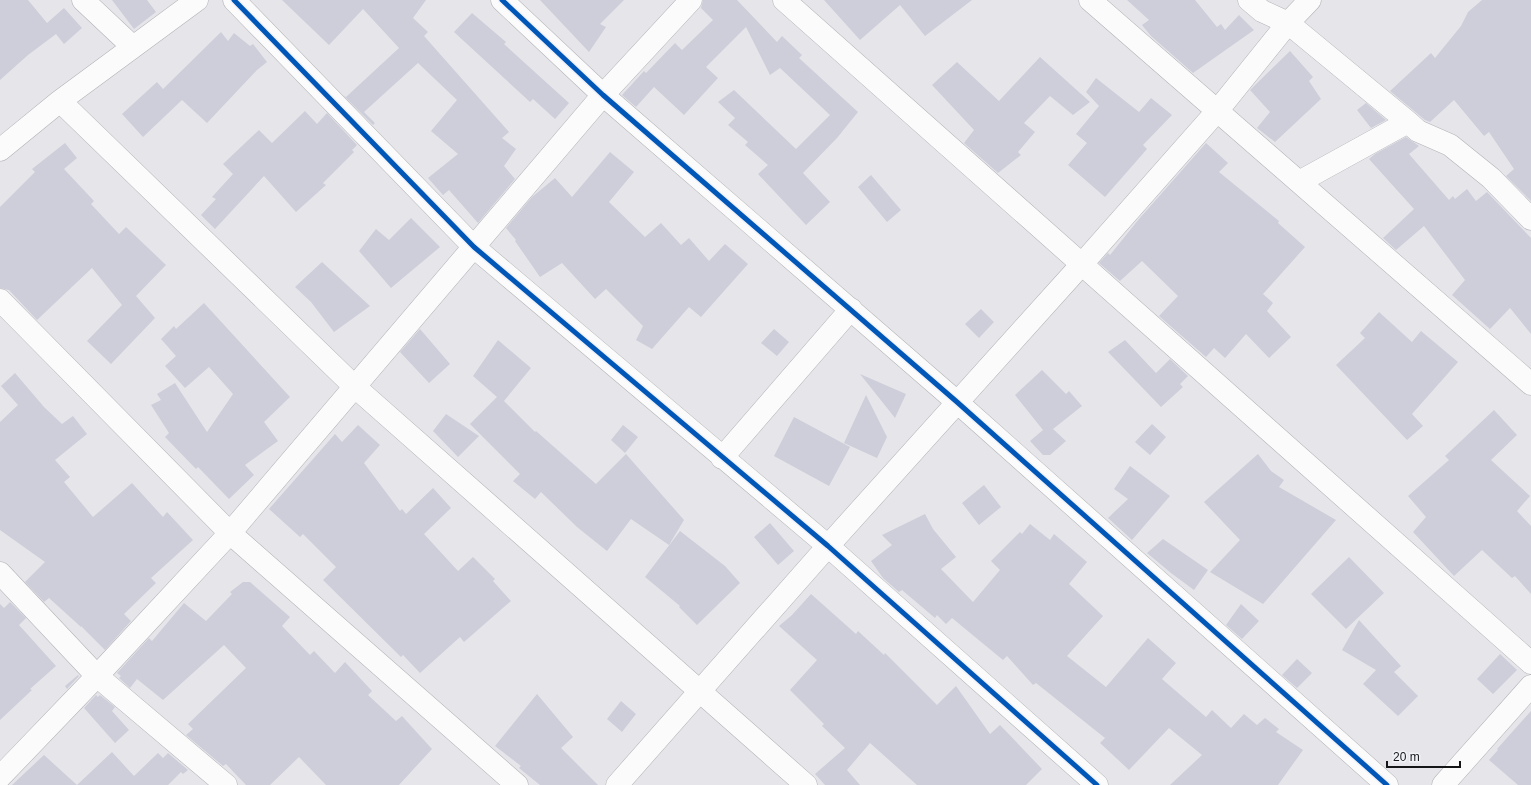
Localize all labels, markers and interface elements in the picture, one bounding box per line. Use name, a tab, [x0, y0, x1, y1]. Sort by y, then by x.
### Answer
scale bar	[1387, 743, 1460, 769]
text: 20 m	[1393, 750, 1420, 764]

